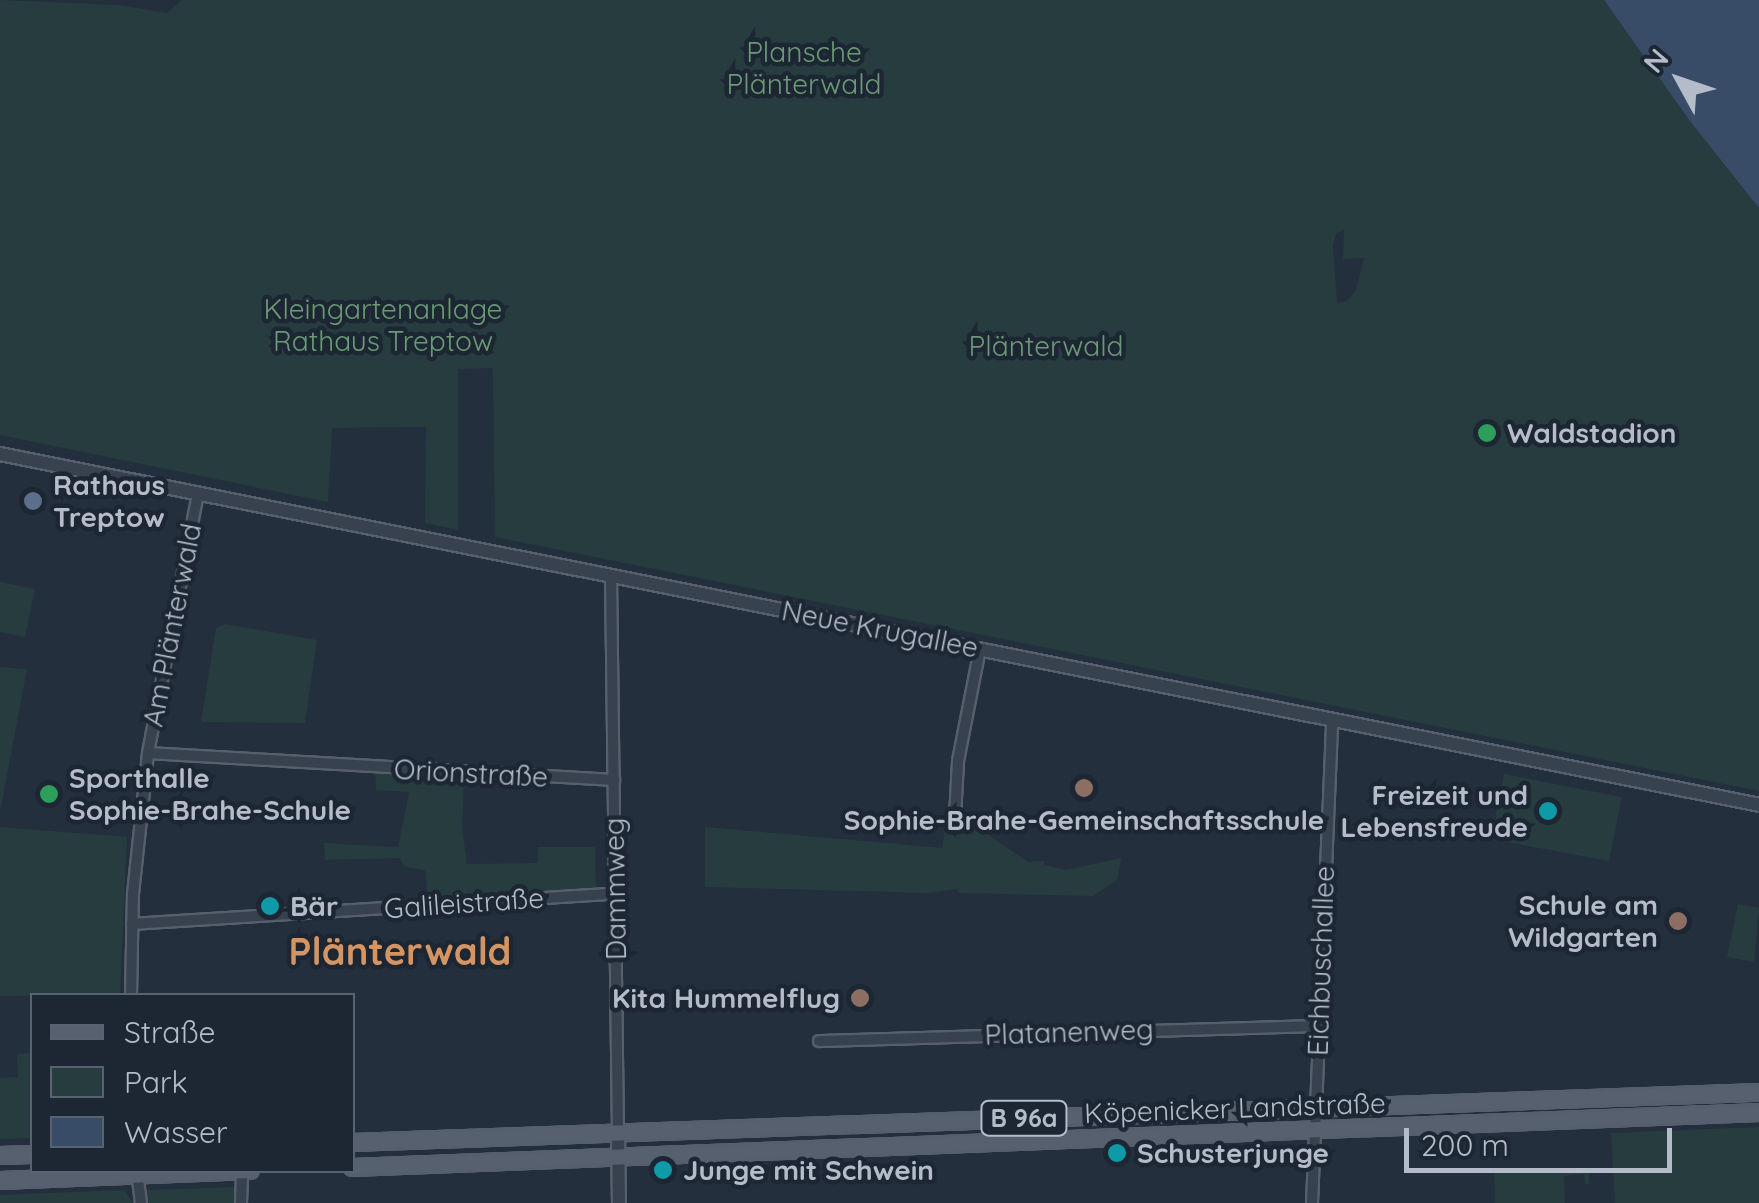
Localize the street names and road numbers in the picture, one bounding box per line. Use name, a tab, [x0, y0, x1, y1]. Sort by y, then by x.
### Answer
street label: Am Plänterwald	[136, 521, 208, 729]
street label: Neue Krugallee	[779, 593, 981, 665]
street label: Orionstraße	[393, 752, 549, 794]
street label: Dammweg	[597, 818, 633, 960]
street label: Eichbuschallee	[1301, 865, 1341, 1057]
street label: Galileistraße	[383, 881, 545, 925]
street label: Platanenweg	[984, 1012, 1154, 1052]
street label: Köpenicker Landstraße	[1084, 1086, 1386, 1130]
road number: B 96a	[979, 1098, 1069, 1138]

